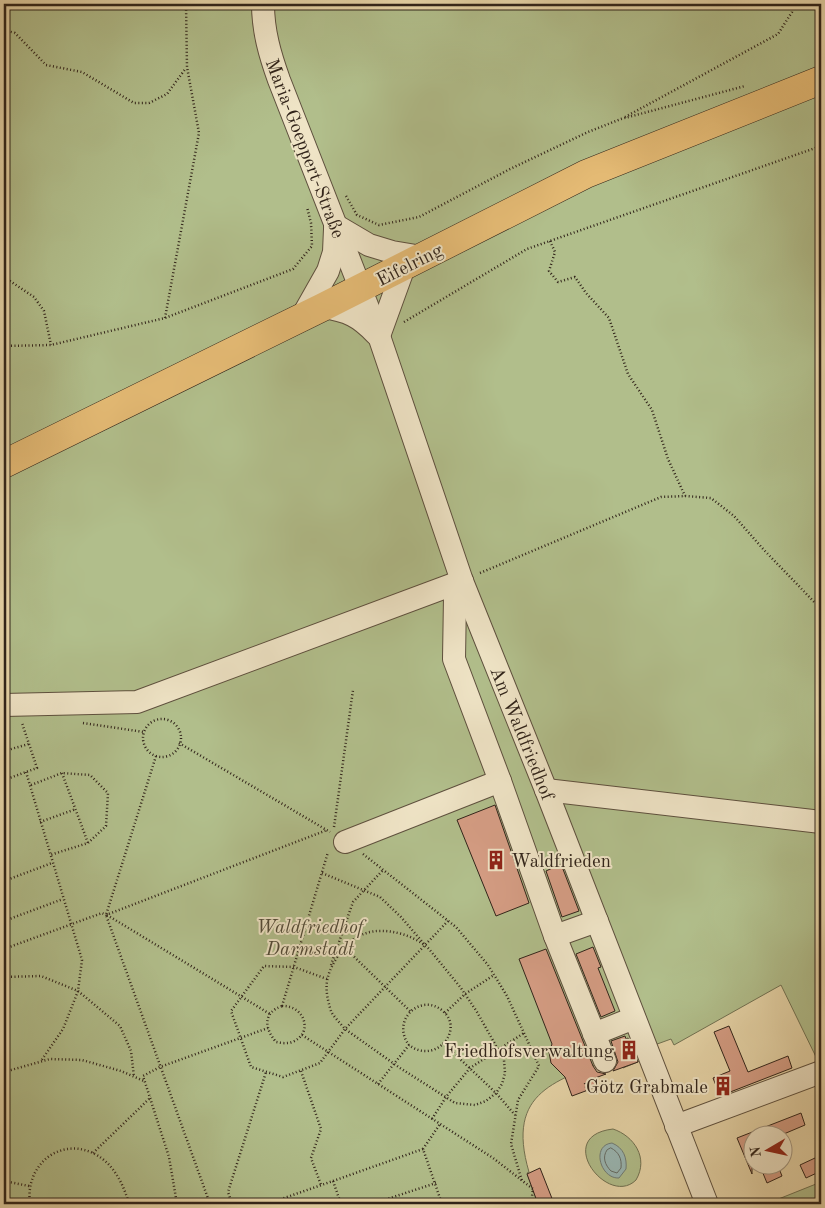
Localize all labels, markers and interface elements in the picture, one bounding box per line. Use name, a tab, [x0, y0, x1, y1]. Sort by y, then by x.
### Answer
street label: Maria-Goeppert-Straße	[261, 56, 347, 241]
street label: Eifelring	[374, 241, 447, 291]
street label: Am Waldfriedhof	[485, 665, 556, 804]
building icon: Waldfrieden	[485, 849, 507, 871]
place label: Waldfrieden	[511, 853, 611, 872]
park label: Waldfriedhof Darmstadt	[256, 919, 367, 960]
building icon: Friedhofsverwaltung	[618, 1039, 640, 1061]
place label: Friedhofsverwaltung	[444, 1043, 615, 1062]
building icon: Götz Grabmale	[712, 1075, 734, 1097]
place label: Götz Grabmale	[586, 1079, 708, 1098]
north arrow	[742, 1126, 792, 1176]
text: N	[748, 1145, 764, 1158]

